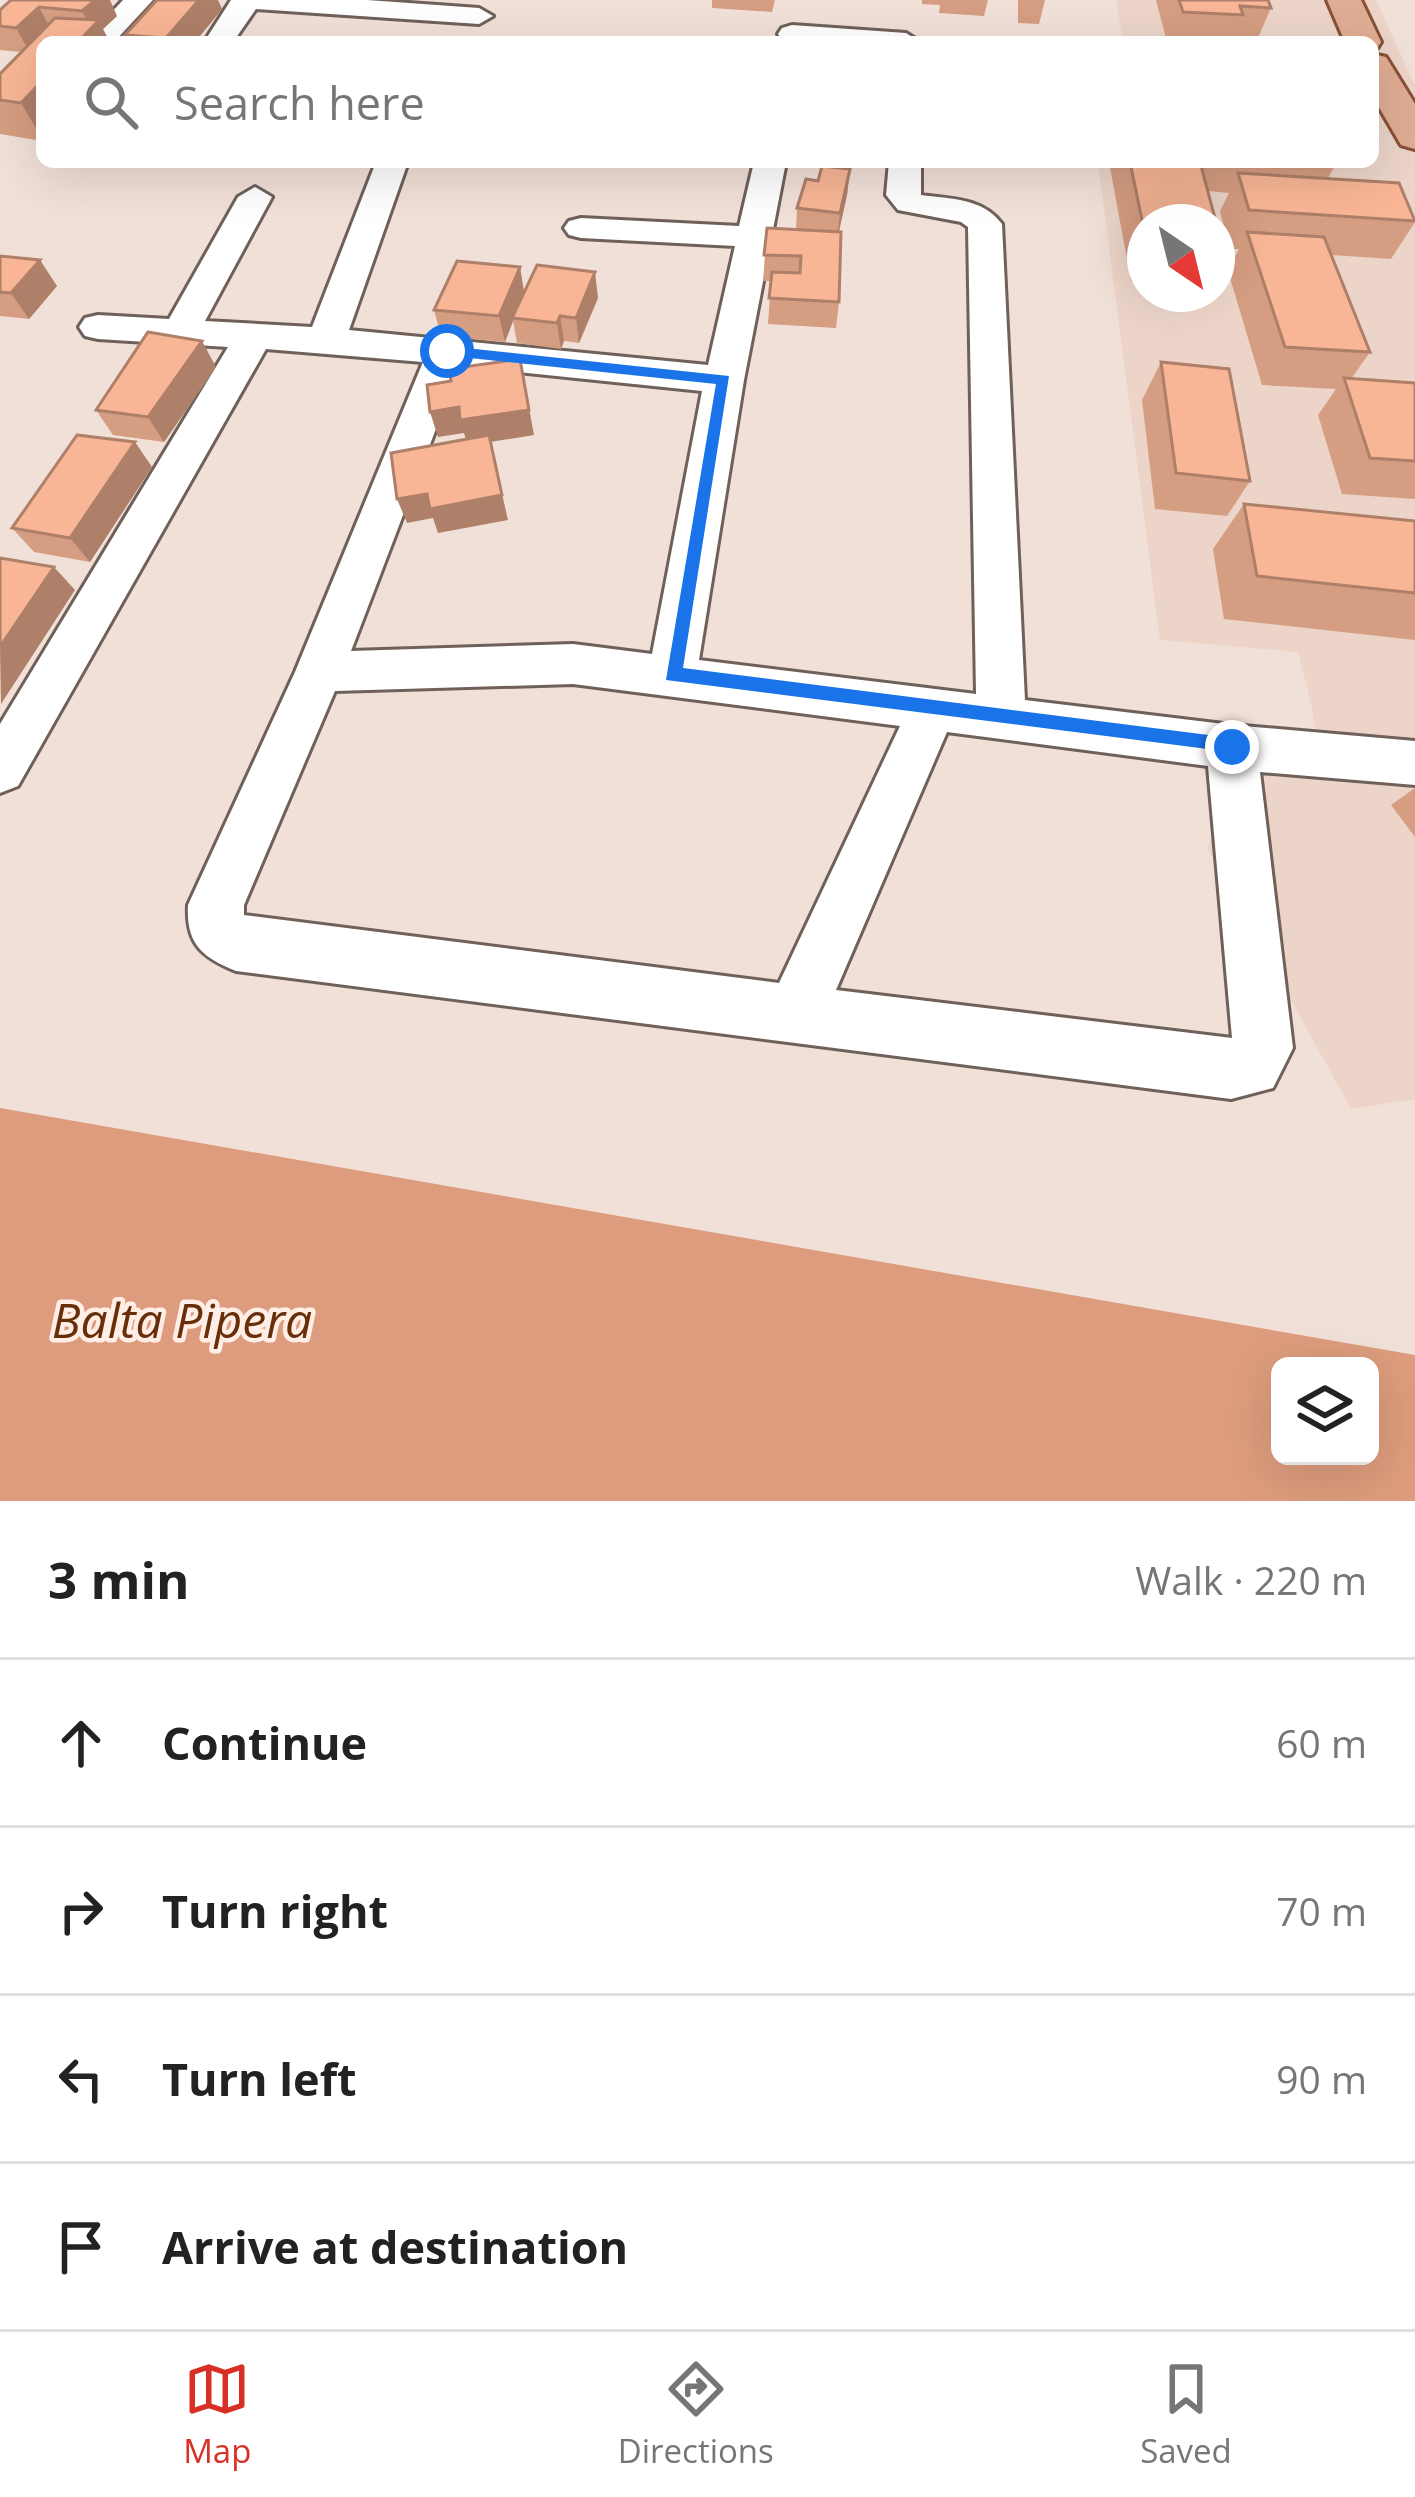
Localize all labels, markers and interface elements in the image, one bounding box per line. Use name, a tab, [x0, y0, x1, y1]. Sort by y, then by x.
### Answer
search box	[36, 36, 1379, 168]
icon: search	[78, 69, 144, 135]
text: Search here	[174, 72, 425, 133]
north arrow	[1127, 204, 1235, 312]
route start	[420, 324, 474, 378]
route end	[1205, 720, 1259, 774]
water label: Balta Pipera	[52, 1287, 312, 1352]
map controls	[1271, 1357, 1379, 1465]
button: layers	[1271, 1357, 1379, 1465]
text: 3 min	[48, 1544, 190, 1614]
text: Walk · 220 m	[1135, 1553, 1367, 1606]
icon: ahead	[48, 1710, 114, 1776]
text: Continue	[162, 1712, 367, 1773]
text: 60 m	[1276, 1716, 1367, 1769]
icon: right	[48, 1878, 114, 1944]
text: Turn right	[162, 1880, 388, 1941]
text: 70 m	[1276, 1884, 1367, 1937]
icon: left	[48, 2046, 114, 2112]
text: Turn left	[162, 2048, 357, 2109]
text: 90 m	[1276, 2052, 1367, 2105]
icon: arrive	[48, 2214, 114, 2280]
text: Arrive at destination	[162, 2216, 628, 2277]
tab: Map	[183, 2356, 251, 2473]
tab: Directions	[618, 2356, 774, 2473]
tab: Saved	[1140, 2356, 1232, 2473]

